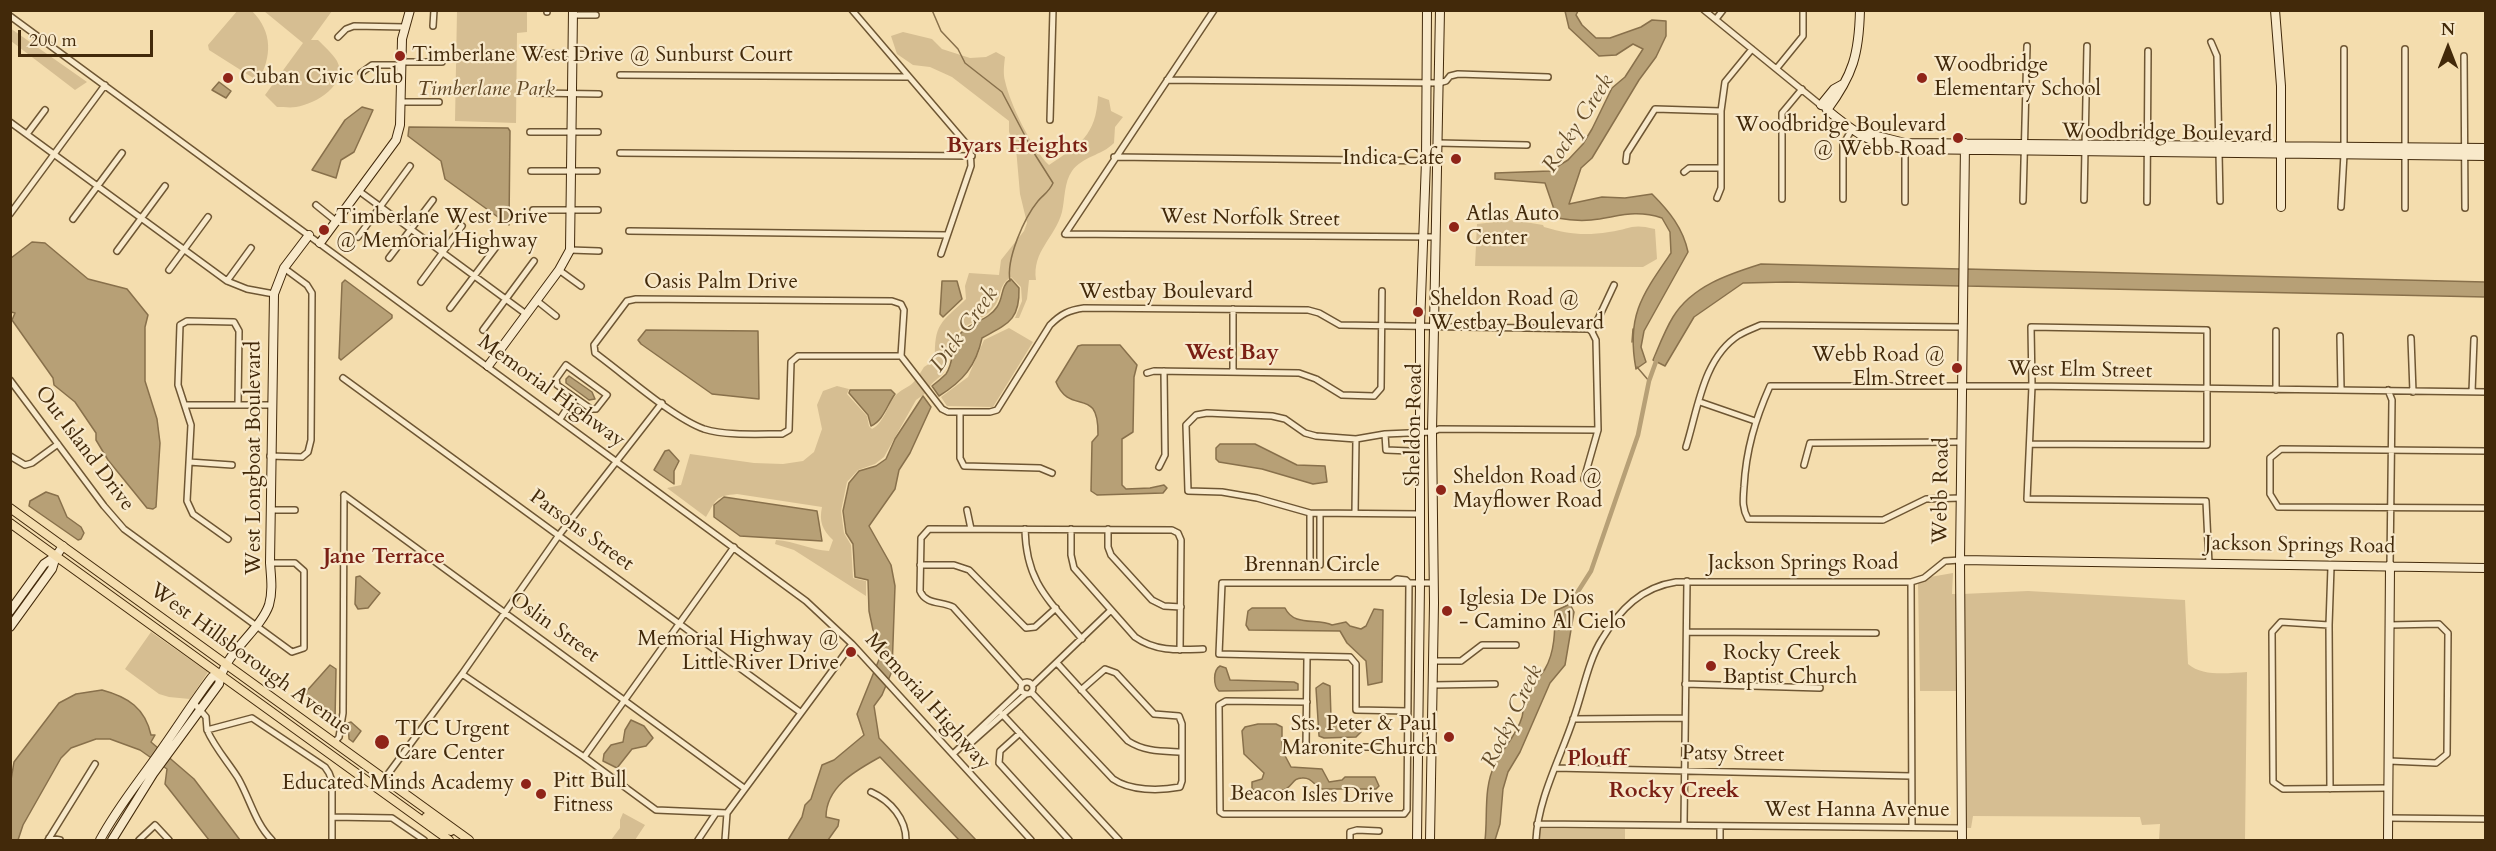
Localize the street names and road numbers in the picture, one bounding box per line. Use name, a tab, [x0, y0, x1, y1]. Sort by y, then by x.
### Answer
street label: Woodbridge Boulevard	[2061, 120, 2273, 148]
street label: West Norfolk Street	[1160, 205, 1340, 233]
street label: Oasis Palm Drive	[644, 270, 798, 296]
street label: Westbay Boulevard	[1079, 280, 1253, 306]
street label: Memorial Highway	[472, 330, 630, 454]
street label: West Longboat Boulevard	[242, 341, 268, 575]
street label: West Elm Street	[2008, 357, 2152, 385]
street label: Sheldon Road	[1401, 363, 1429, 487]
street label: Out Island Drive	[29, 381, 139, 517]
street label: Webb Road	[1928, 437, 1956, 545]
street label: Parsons Street	[524, 485, 638, 577]
street label: Jackson Springs Road	[2204, 532, 2396, 560]
street label: Jackson Springs Road	[1708, 551, 1898, 577]
street label: Brennan Circle	[1244, 553, 1380, 579]
street label: West Hillsborough Avenue	[144, 578, 356, 742]
street label: Oslin Street	[504, 587, 604, 669]
street label: Memorial Highway	[859, 628, 995, 776]
street label: Patsy Street	[1682, 742, 1784, 768]
street label: Beacon Isles Drive	[1230, 782, 1394, 810]
street label: West Hanna Avenue	[1764, 798, 1950, 824]

